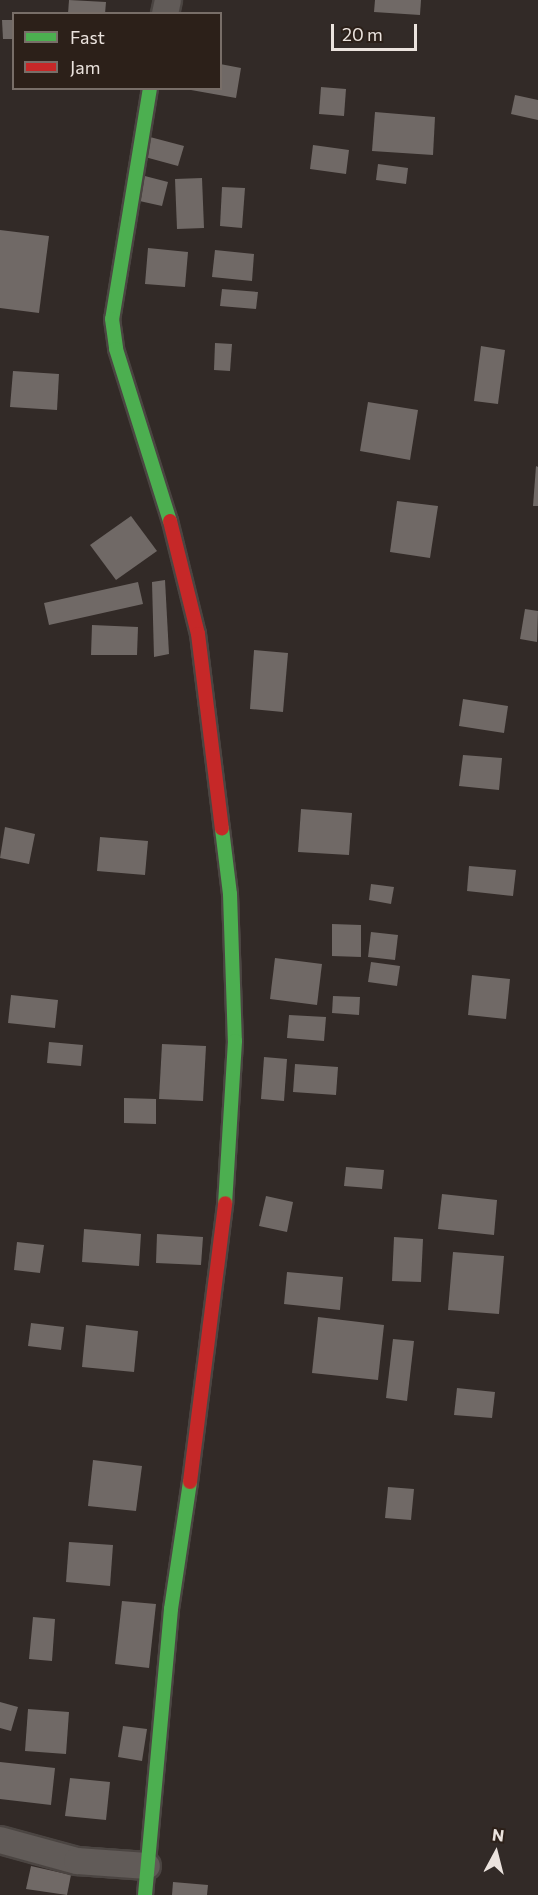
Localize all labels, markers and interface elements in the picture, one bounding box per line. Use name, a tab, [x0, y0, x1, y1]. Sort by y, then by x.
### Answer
legend	[12, 12, 222, 90]
scale bar	[334, 12, 420, 50]
text: 20 m	[342, 23, 383, 45]
text: Fast	[70, 26, 105, 48]
text: Jam	[70, 56, 100, 78]
north arrow	[466, 1823, 526, 1883]
text: N	[491, 1824, 505, 1845]

